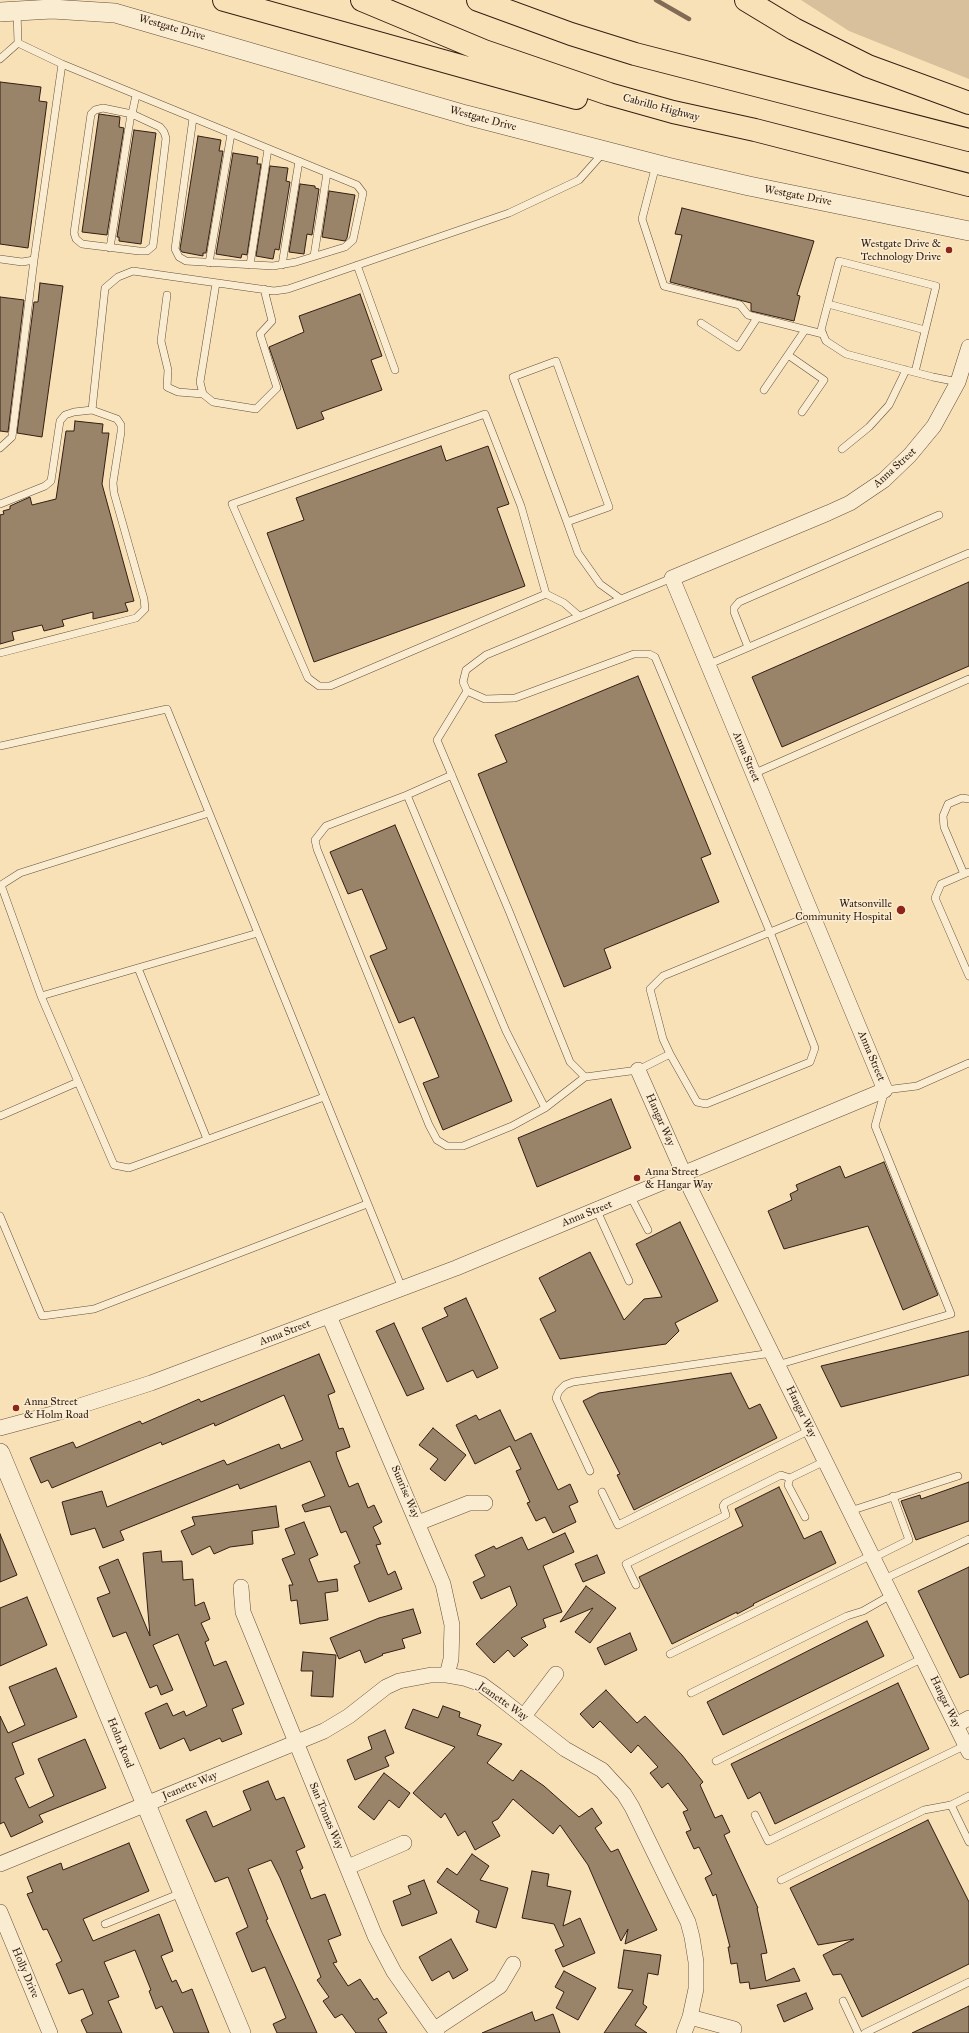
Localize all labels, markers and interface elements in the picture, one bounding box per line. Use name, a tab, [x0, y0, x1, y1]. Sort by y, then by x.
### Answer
street label: Westgate Drive	[137, 12, 207, 44]
street label: Cabrillo Highway	[621, 91, 701, 125]
street label: Westgate Drive	[448, 104, 518, 134]
street label: Westgate Drive	[763, 183, 833, 209]
place label: Westgate Drive & Technology Drive	[861, 237, 941, 263]
marker: Westgate Drive & Technology Drive	[944, 245, 954, 255]
street label: Anna Street	[871, 445, 919, 491]
street label: Anna Street	[729, 730, 763, 784]
place label: Watsonville Community Hospital	[795, 897, 892, 923]
marker: Watsonville Community Hospital	[895, 904, 907, 916]
street label: Anna Street	[854, 1029, 888, 1083]
street label: Hangar Way	[643, 1092, 677, 1148]
place label: Anna Street & Hangar Way	[645, 1165, 713, 1191]
marker: Anna Street & Hangar Way	[632, 1173, 642, 1183]
street label: Anna Street	[560, 1198, 614, 1230]
street label: Anna Street	[258, 1317, 312, 1349]
street label: Hangar Way	[783, 1384, 819, 1440]
place label: Anna Street & Holm Road	[24, 1395, 89, 1421]
marker: Anna Street & Holm Road	[11, 1403, 21, 1413]
street label: Sunrise Way	[388, 1464, 422, 1520]
street label: Hangar Way	[927, 1674, 963, 1730]
street label: Jeanette Way	[475, 1680, 531, 1724]
street label: Holm Road	[104, 1716, 136, 1770]
street label: Jeanette Way	[160, 1769, 220, 1803]
street label: San Tomas Way	[306, 1781, 346, 1851]
street label: Holly Drive	[8, 1946, 42, 2000]

